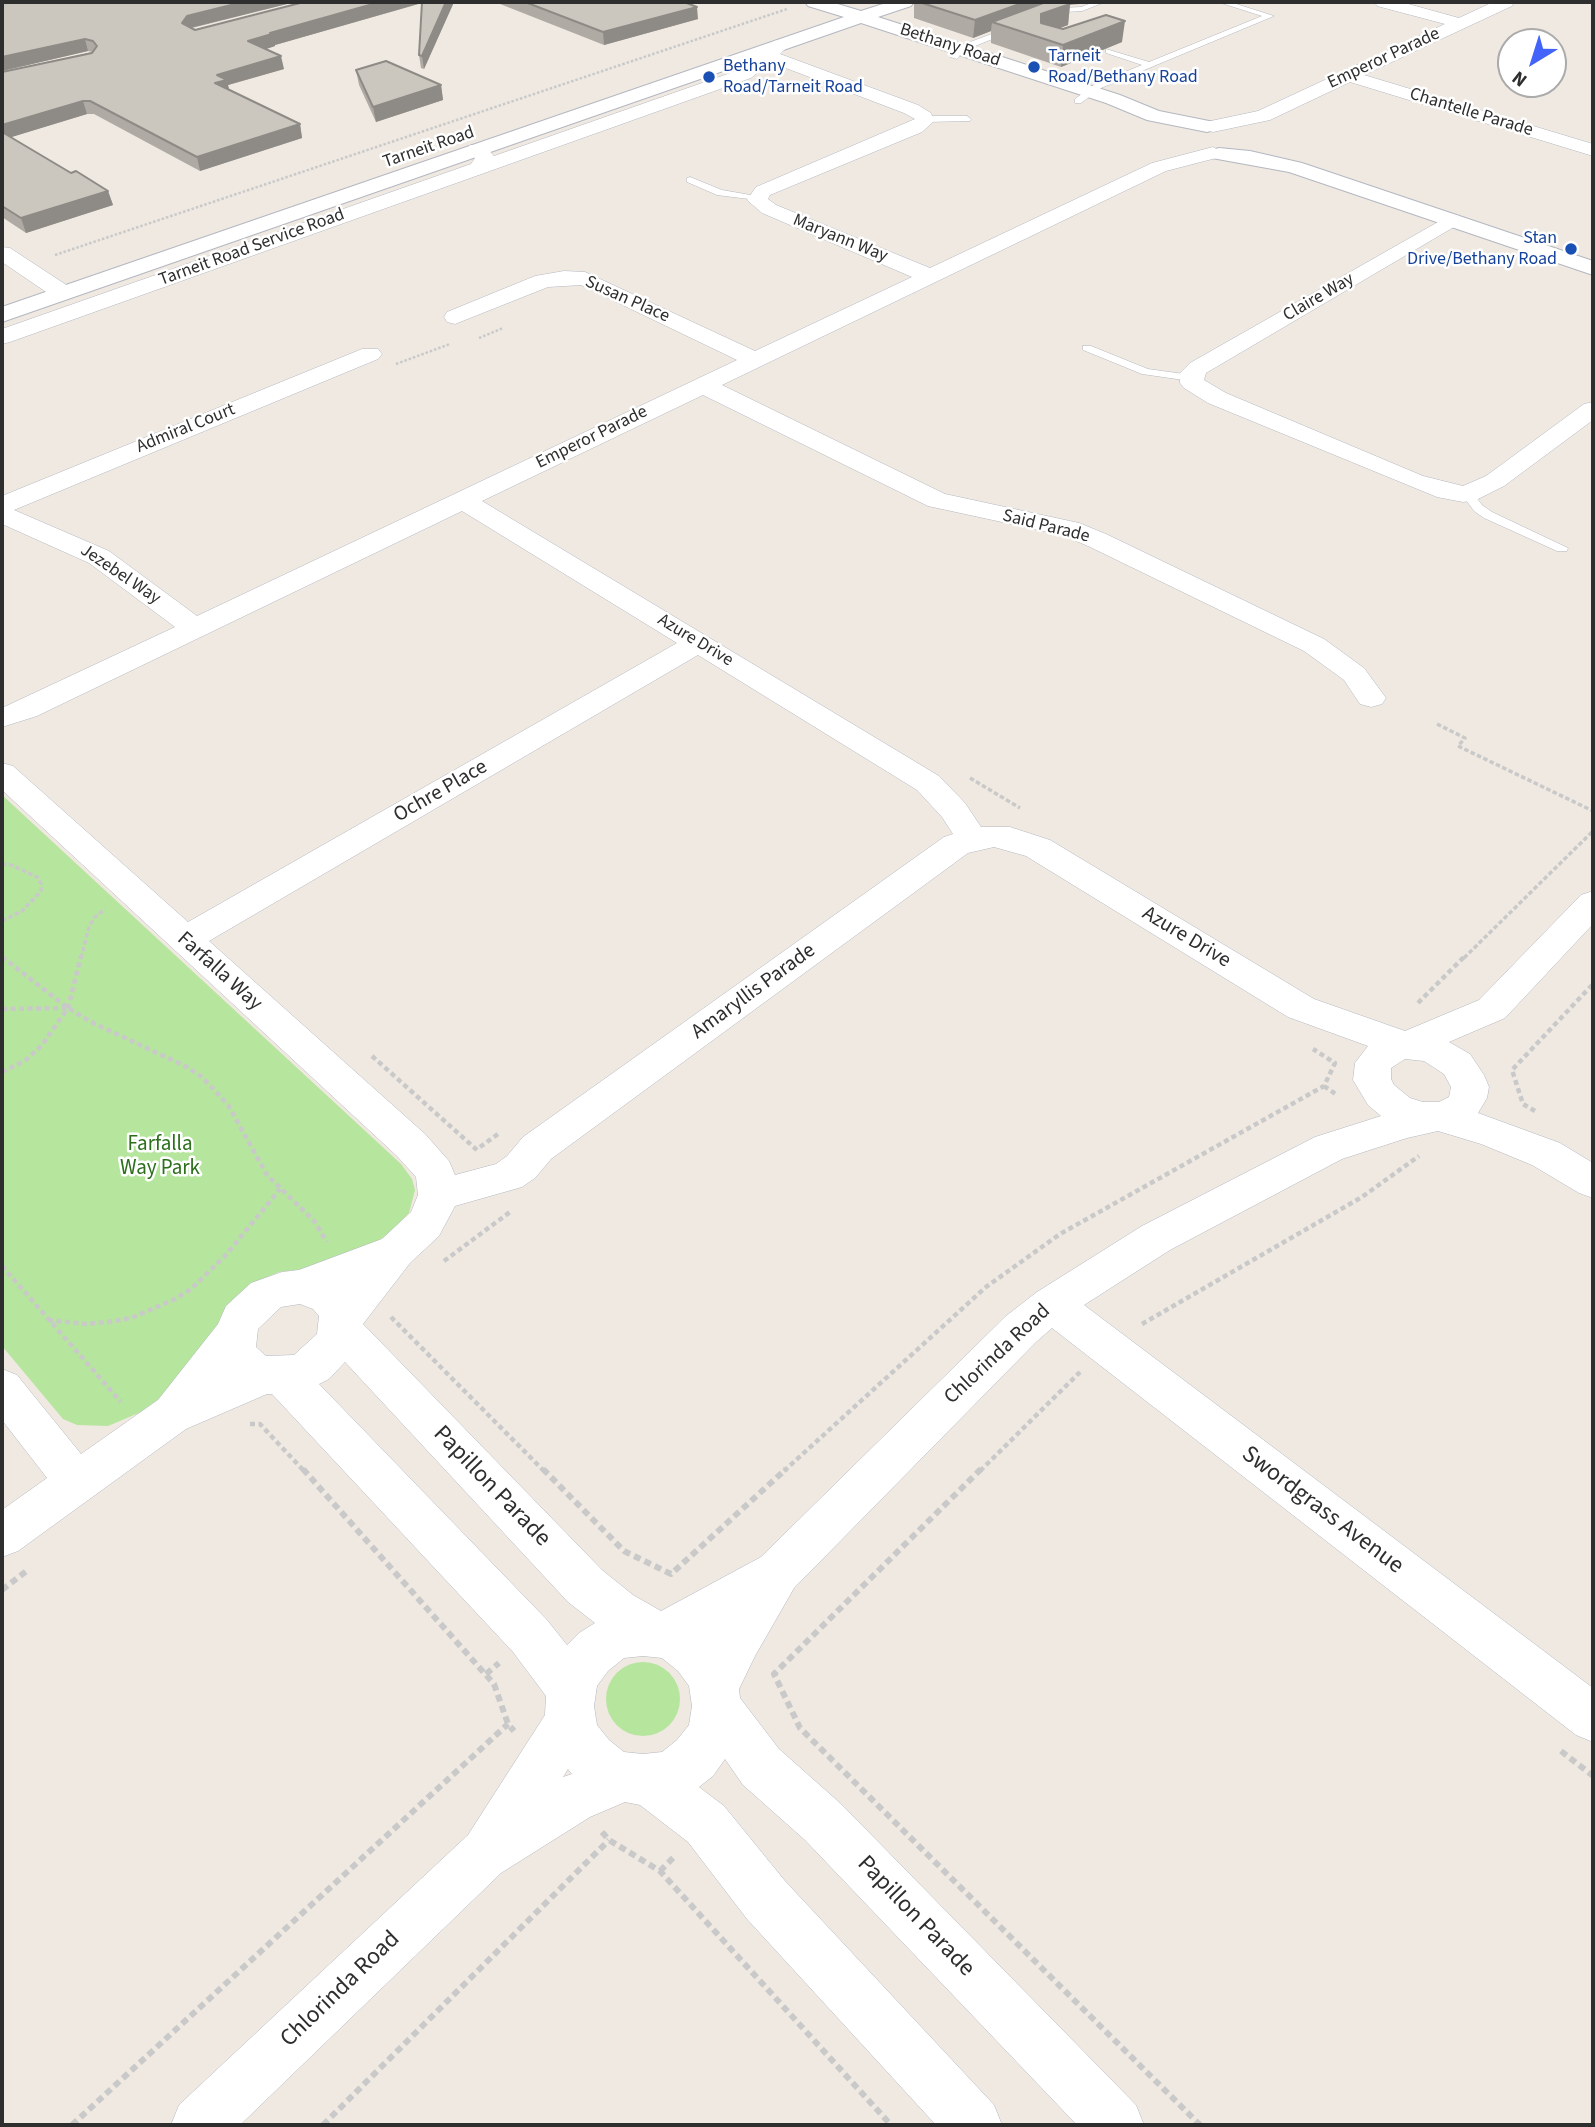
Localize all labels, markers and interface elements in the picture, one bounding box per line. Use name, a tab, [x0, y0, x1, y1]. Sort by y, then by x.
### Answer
street label: Bethany Road	[897, 20, 1003, 72]
street label: Emperor Parade	[1324, 24, 1444, 94]
north arrow	[1497, 28, 1567, 98]
place label: Tarneit Road/Bethany Road	[1048, 46, 1198, 88]
place label: Bethany Road/Tarneit Road	[723, 56, 863, 98]
marker: Tarneit Road/Bethany Road	[1026, 59, 1042, 75]
text: N	[1507, 64, 1533, 93]
marker: Bethany Road/Tarneit Road	[701, 69, 717, 85]
street label: Chantelle Parade	[1407, 84, 1535, 142]
street label: Tarneit Road	[380, 122, 478, 174]
street label: Tarneit Road Service Road	[156, 204, 348, 292]
street label: Maryann Way	[789, 210, 891, 268]
place label: Stan Drive/Bethany Road	[1407, 228, 1557, 270]
marker: Stan Drive/Bethany Road	[1563, 241, 1579, 257]
street label: Claire Way	[1280, 269, 1358, 327]
street label: Susan Place	[581, 272, 673, 328]
street label: Admiral Court	[134, 399, 238, 459]
street label: Emperor Parade	[533, 402, 651, 474]
street label: Said Parade	[1000, 506, 1092, 548]
street label: Jezebel Way	[76, 540, 164, 610]
street label: Azure Drive	[653, 610, 737, 672]
street label: Ochre Place	[390, 755, 492, 829]
street label: Azure Drive	[1137, 902, 1235, 974]
street label: Farfalla Way	[171, 927, 267, 1017]
street label: Amaryllis Parade	[687, 939, 821, 1045]
park label: Farfalla Way Park	[120, 1132, 200, 1182]
street label: Chlorinda Road	[940, 1300, 1056, 1410]
street label: Papillon Parade	[426, 1421, 556, 1553]
street label: Swordgrass Avenue	[1235, 1441, 1409, 1581]
street label: Papillon Parade	[850, 1851, 980, 1983]
street label: Chlorinda Road	[275, 1926, 407, 2054]

